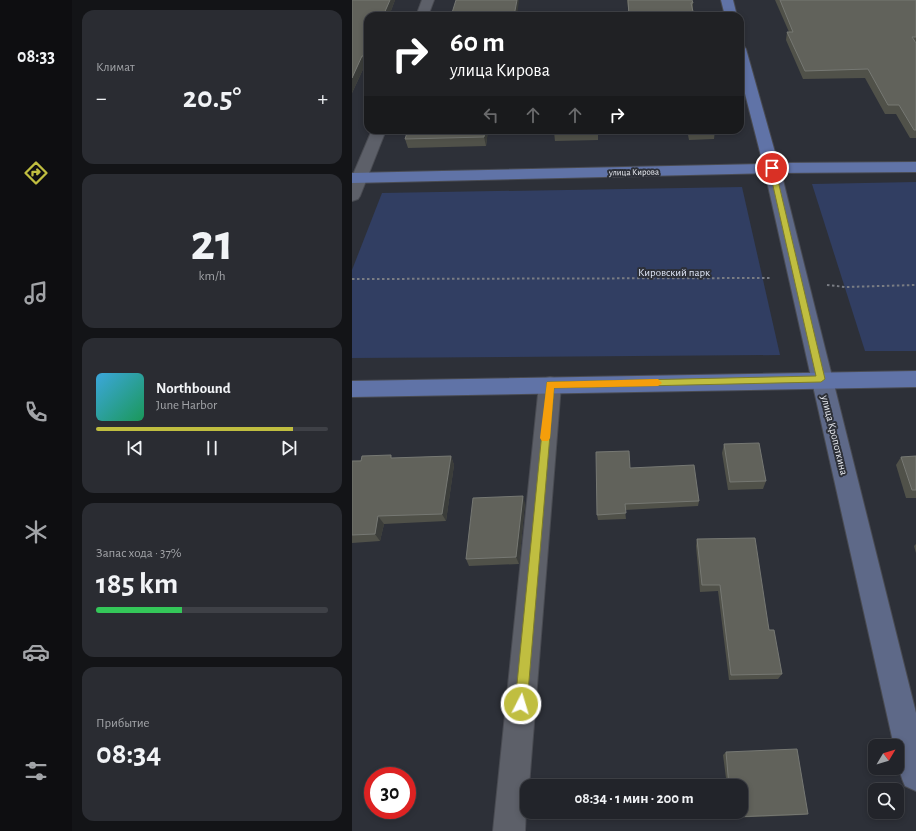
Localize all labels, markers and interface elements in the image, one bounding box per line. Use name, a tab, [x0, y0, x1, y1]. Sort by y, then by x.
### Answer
icon: right	[384, 28, 436, 80]
text: 60 m	[450, 29, 505, 57]
text: 08:33	[17, 48, 55, 66]
text: Климат	[96, 61, 135, 74]
text: улица Кирова	[450, 62, 550, 80]
text: 20.5°	[183, 83, 241, 113]
text: −	[96, 87, 107, 109]
text: +	[317, 87, 328, 109]
icon: left	[480, 104, 502, 126]
icon: ahead	[522, 104, 544, 126]
icon: ahead	[564, 104, 586, 126]
icon: right	[606, 104, 628, 126]
pin	[755, 151, 789, 185]
icon: arrive	[761, 157, 783, 179]
icon: directions	[22, 159, 50, 187]
street label: улица Кирова	[608, 168, 659, 177]
text: 21	[190, 217, 234, 269]
park label: Кировский парк	[638, 267, 710, 278]
text: km/h	[199, 270, 225, 283]
icon: music	[22, 279, 50, 307]
text: Northbound	[156, 381, 231, 396]
street label: улица Кропоткина	[819, 393, 850, 476]
icon: phone	[22, 398, 50, 426]
text: June Harbor	[156, 399, 217, 412]
icon: previous	[124, 437, 146, 459]
icon: pause	[201, 437, 223, 459]
icon: next	[278, 437, 300, 459]
icon: climate	[22, 518, 50, 546]
text: Запас хода · 37%	[96, 547, 182, 560]
text: 185 km	[96, 569, 178, 599]
icon: car	[22, 638, 50, 666]
position arrow	[500, 683, 542, 725]
text: Прибытие	[96, 717, 150, 730]
text: 08:34	[96, 739, 161, 769]
north arrow	[868, 739, 904, 775]
map controls	[868, 739, 904, 819]
icon: filters	[22, 757, 50, 785]
speed limit sign: 30	[364, 767, 416, 819]
button: search	[868, 783, 904, 819]
text: 08:34 · 1 мин · 200 m	[574, 791, 694, 806]

